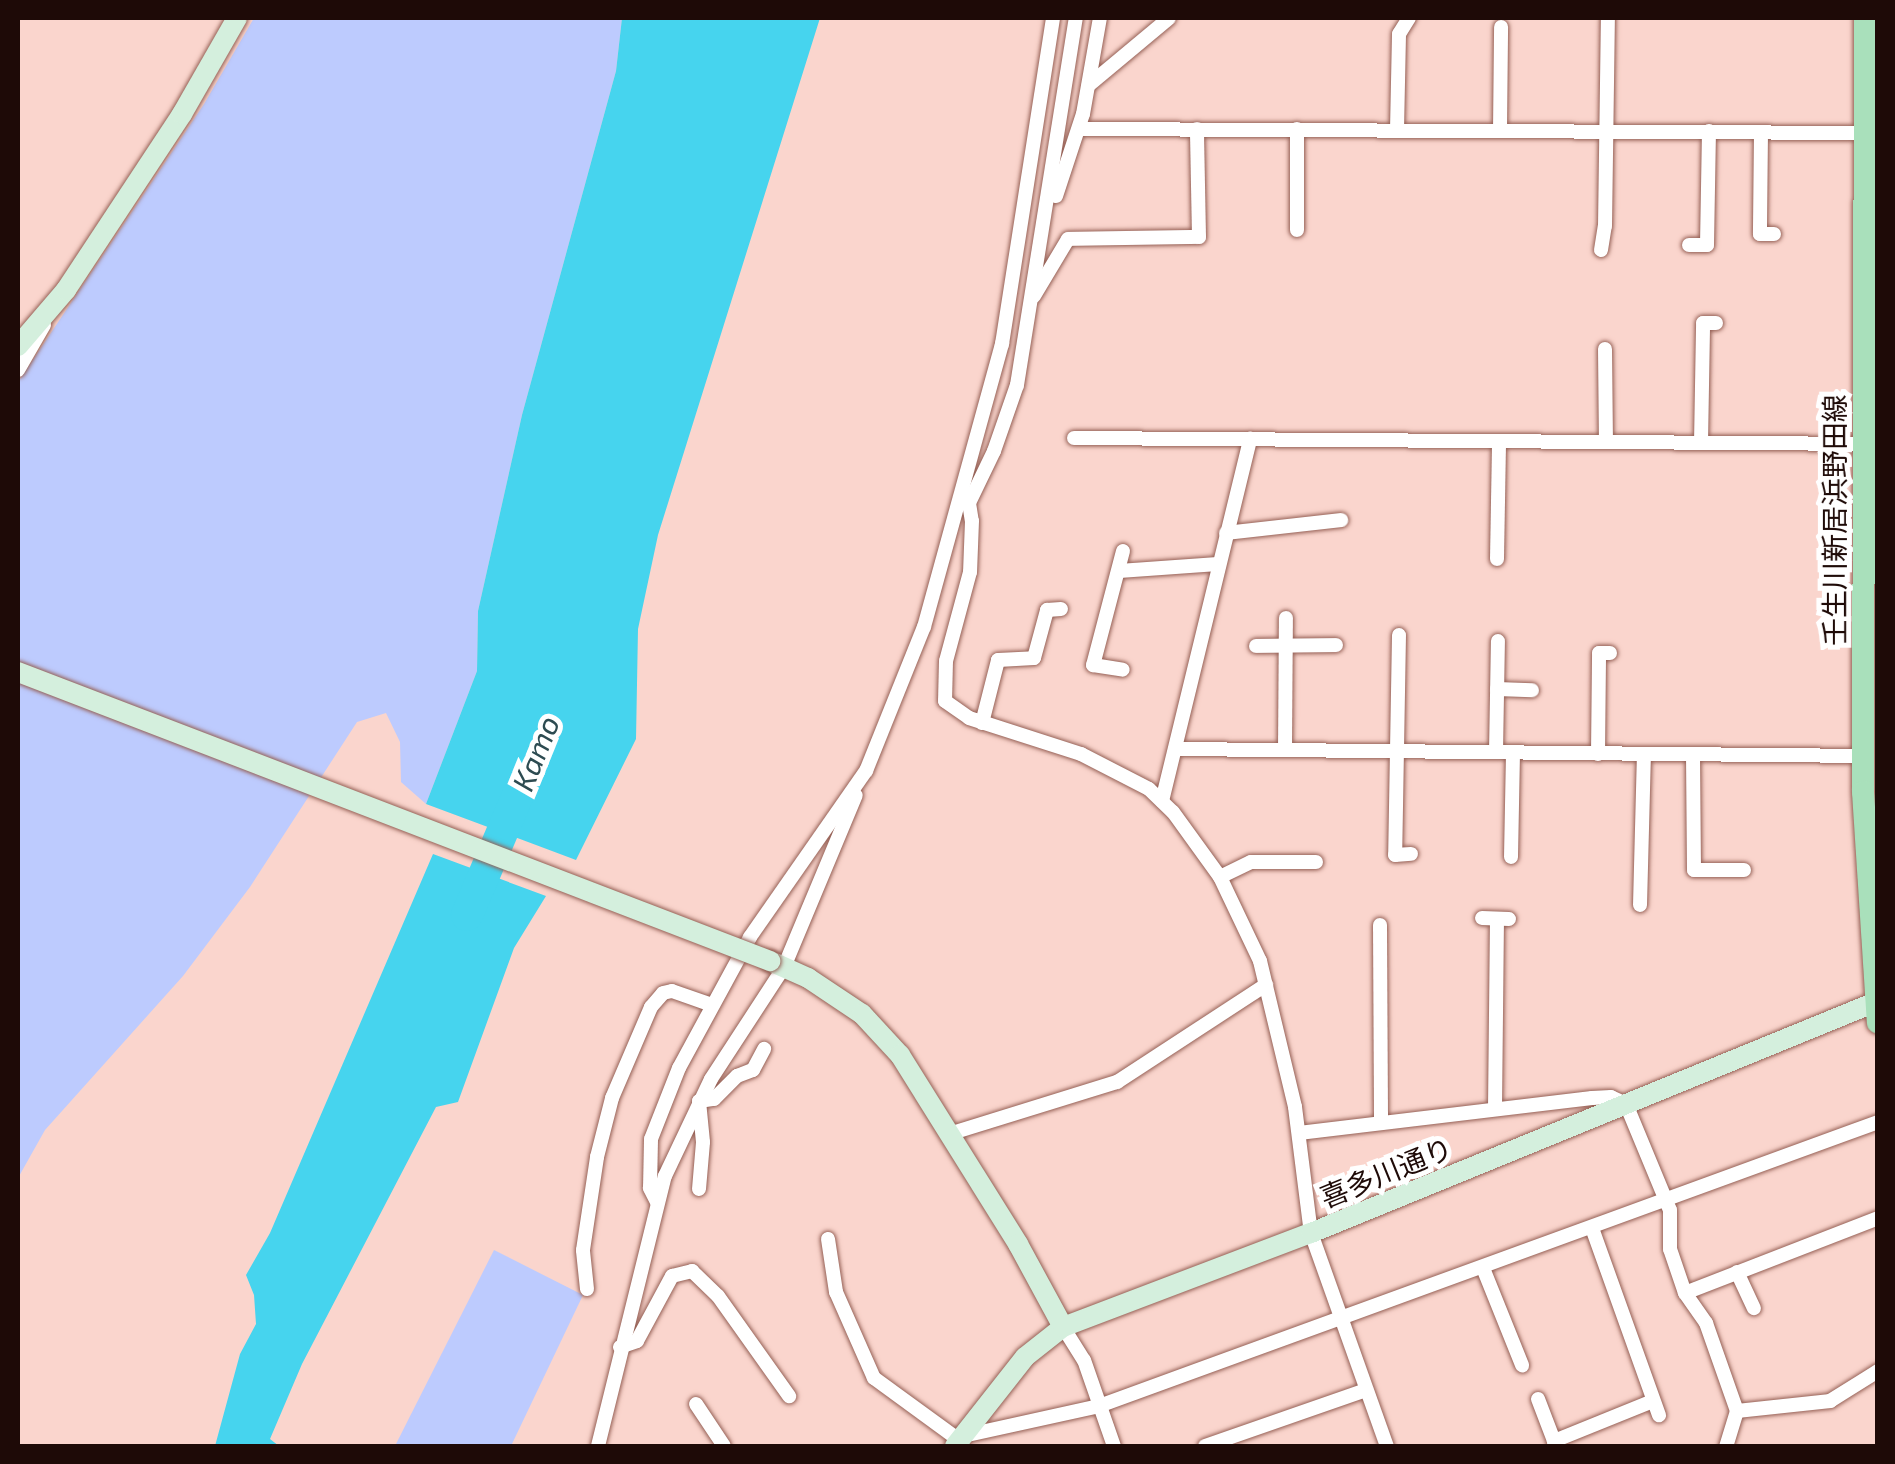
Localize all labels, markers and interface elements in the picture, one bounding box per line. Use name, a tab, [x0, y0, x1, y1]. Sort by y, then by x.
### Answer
street label: 壬生川新居浜野田線	[1817, 394, 1851, 646]
water label: Kamo	[504, 710, 566, 796]
street label: 喜多川通り	[1315, 1130, 1457, 1214]

